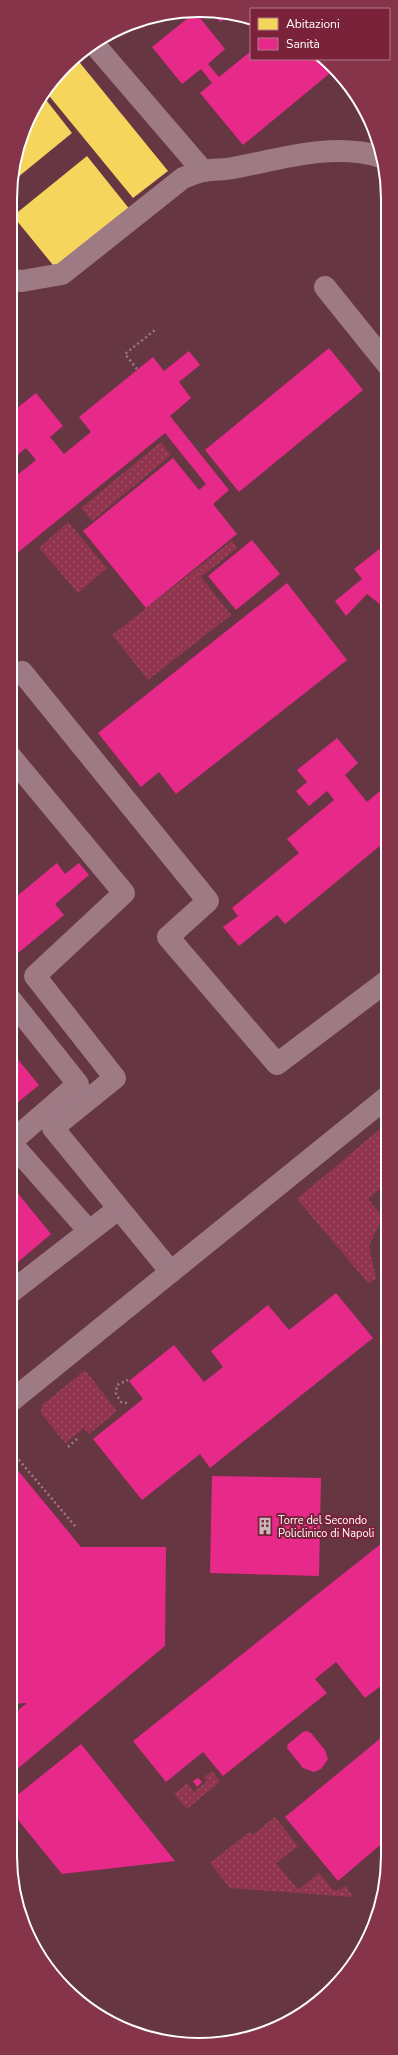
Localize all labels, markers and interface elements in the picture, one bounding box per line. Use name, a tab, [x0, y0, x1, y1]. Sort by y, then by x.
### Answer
legend	[250, 8, 390, 60]
text: Abitazioni	[286, 16, 340, 32]
text: Sanità	[286, 36, 320, 52]
place label: Torre del Secondo Policlinico di Napoli	[278, 1513, 374, 1541]
building icon: Torre del Secondo Policlinico di Napoli	[255, 1516, 275, 1536]

